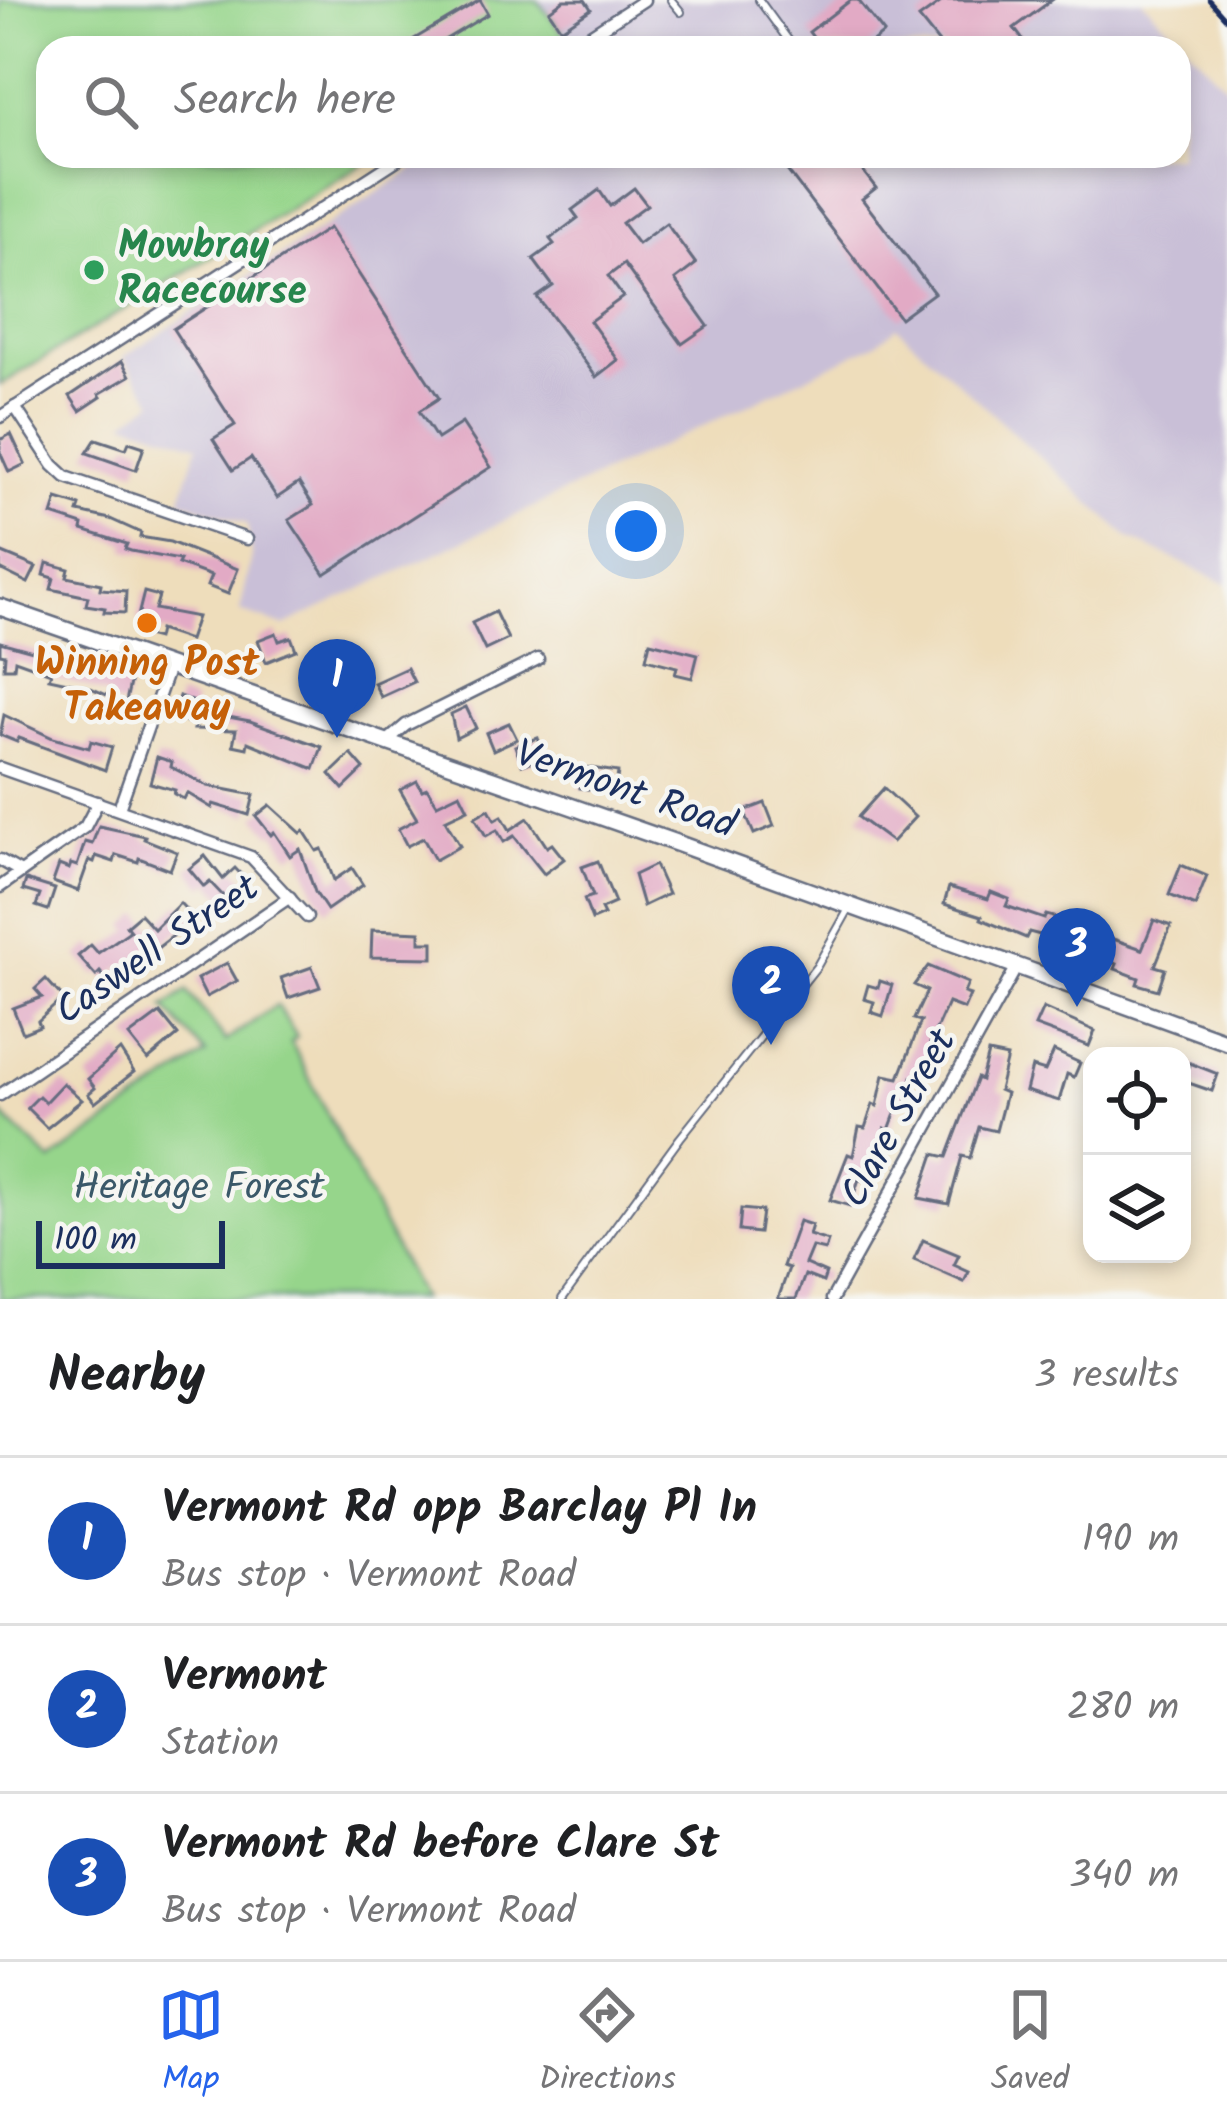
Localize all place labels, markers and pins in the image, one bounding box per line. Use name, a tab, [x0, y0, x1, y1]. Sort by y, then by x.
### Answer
place label: Mowbray Racecourse	[118, 217, 307, 324]
marker: Mowbray Racecourse	[81, 257, 107, 283]
marker: Winning Post Takeaway	[134, 610, 160, 636]
place label: Winning Post Takeaway	[35, 634, 260, 741]
pin: 1	[298, 639, 376, 738]
pin: 3	[1038, 908, 1116, 1007]
pin: 2	[732, 946, 810, 1045]

